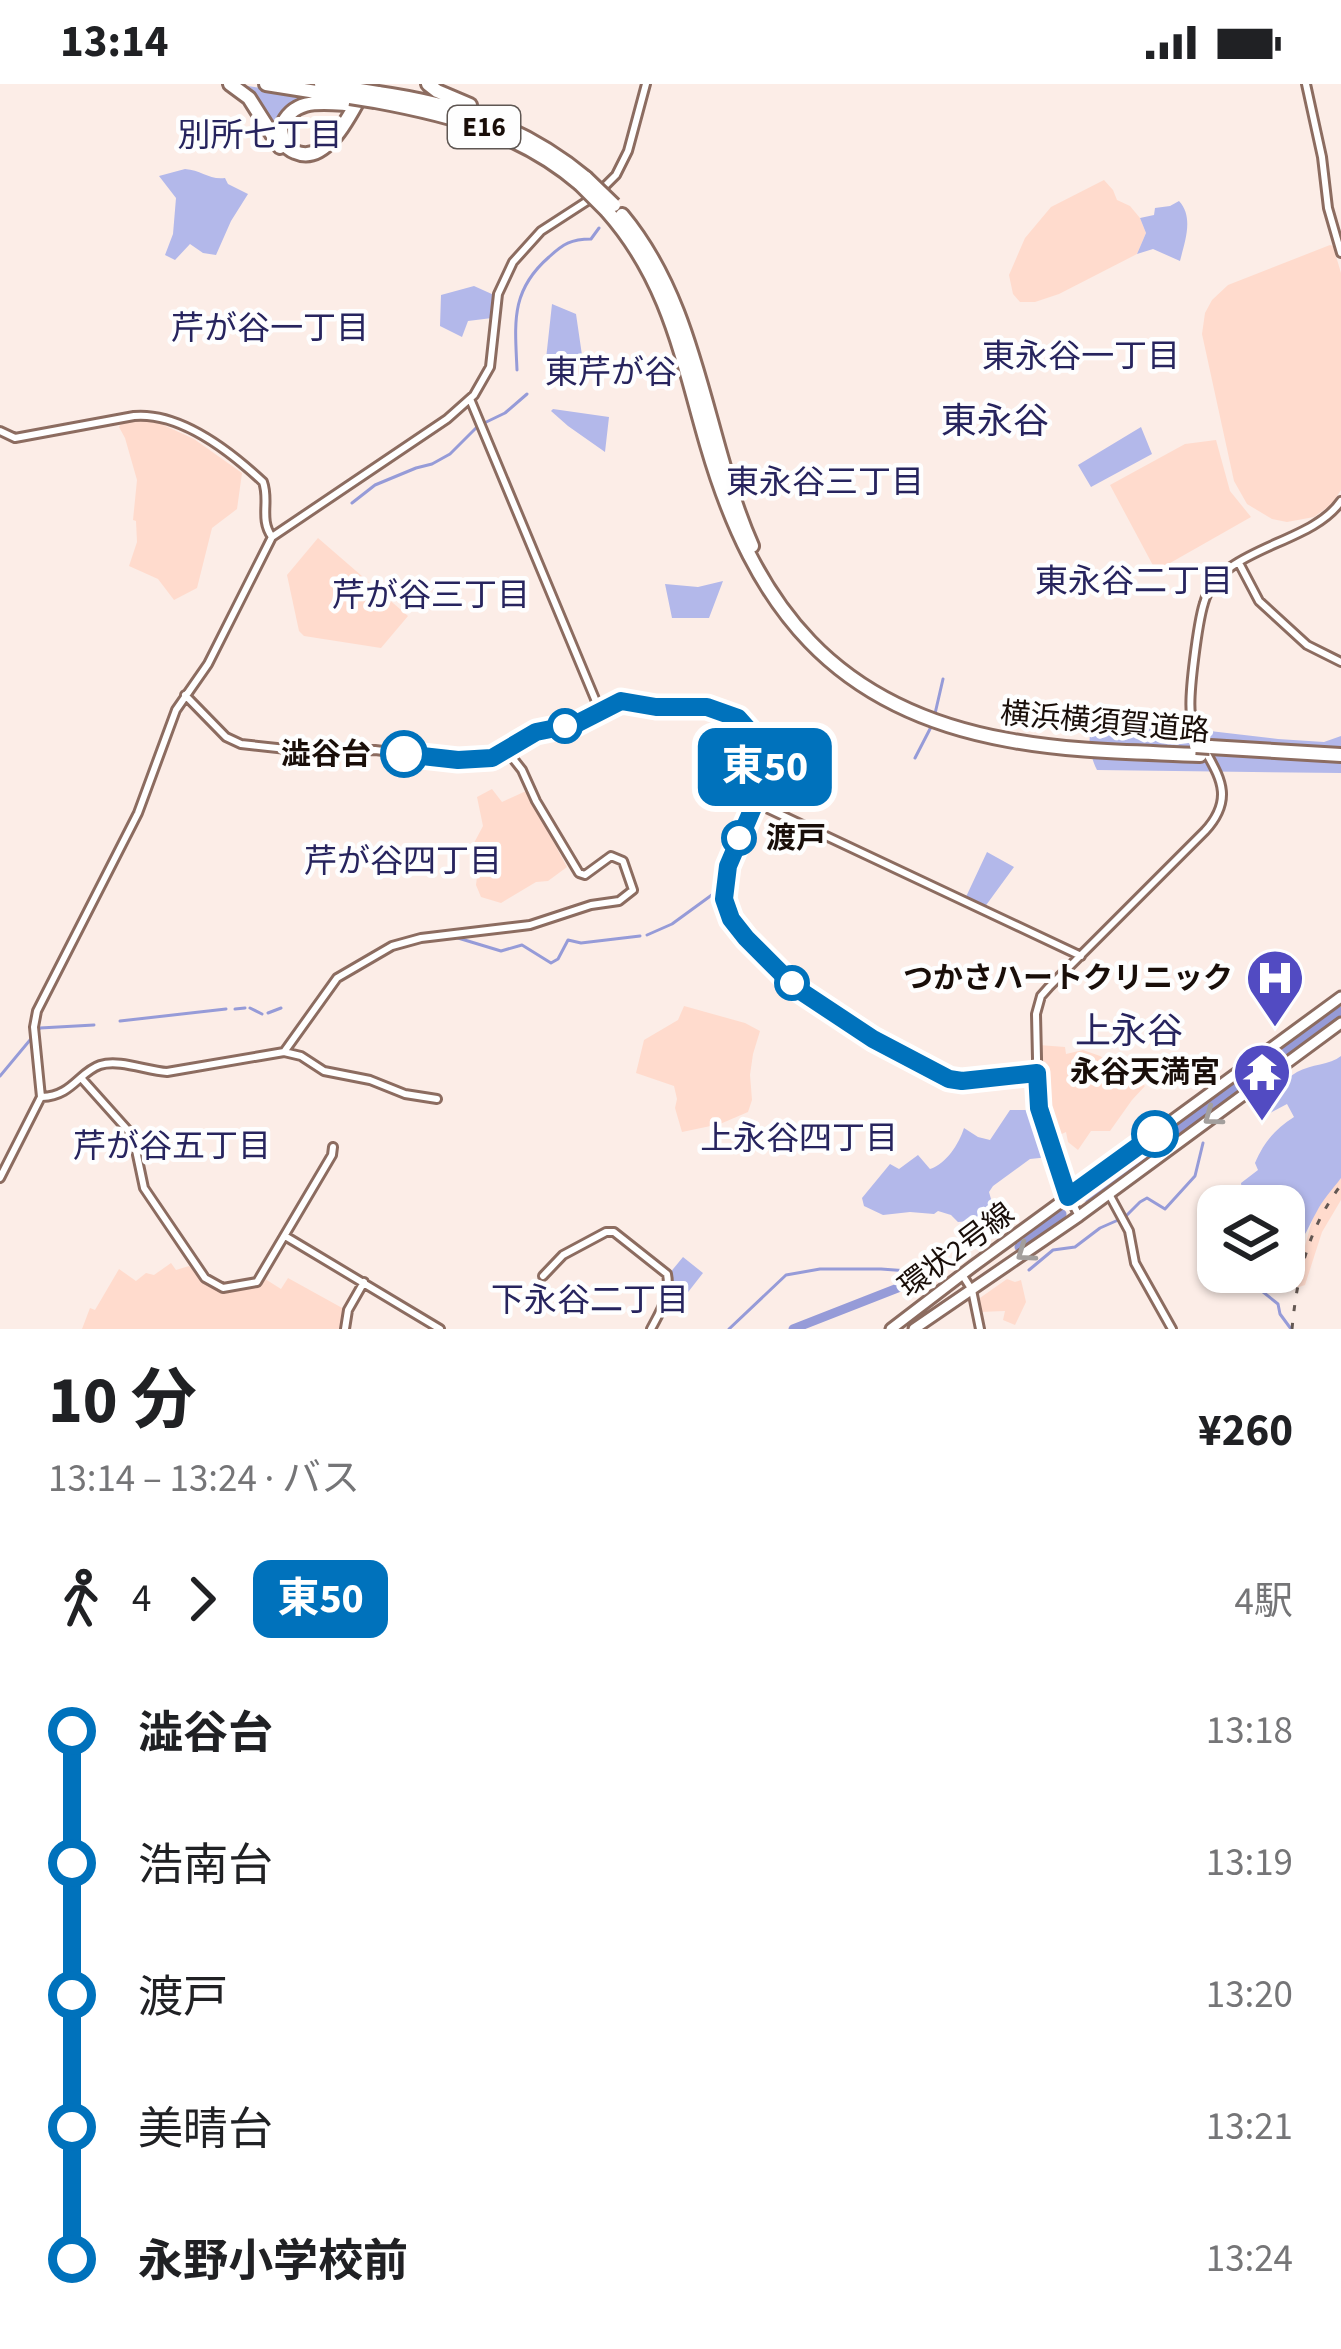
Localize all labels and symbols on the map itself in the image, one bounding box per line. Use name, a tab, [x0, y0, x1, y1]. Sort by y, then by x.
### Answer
road number: E16	[448, 106, 520, 148]
district label: 別所七丁目	[178, 112, 343, 159]
district label: 芹が谷一丁目	[171, 305, 369, 352]
district label: 東永谷一丁目	[982, 333, 1180, 380]
district label: 東芹が谷	[545, 349, 677, 396]
district label: 東永谷	[941, 396, 1049, 447]
district label: 東永谷三丁目	[726, 459, 924, 506]
district label: 東永谷二丁目	[1035, 558, 1233, 605]
district label: 芹が谷三丁目	[332, 572, 530, 619]
street label: 横浜横須賀道路	[998, 692, 1211, 753]
unlabelled marker	[549, 710, 581, 742]
line badge: 東50	[696, 728, 834, 806]
marker: 澁谷台	[382, 732, 426, 776]
place label: 澁谷台	[281, 733, 371, 776]
place label: 渡戸	[766, 817, 826, 860]
marker: 渡戸	[723, 822, 755, 854]
district label: 芹が谷四丁目	[304, 838, 502, 885]
hospital icon: つかさハートクリニック	[1244, 947, 1306, 1029]
place label: つかさハートクリニック	[903, 957, 1233, 1000]
unlabelled marker	[776, 967, 808, 999]
district label: 上永谷	[1075, 1006, 1183, 1057]
temple icon: 永谷天満宮	[1231, 1041, 1293, 1123]
place label: 永谷天満宮	[1070, 1051, 1220, 1094]
one-way arrow	[1204, 1102, 1225, 1124]
unlabelled marker	[1133, 1112, 1177, 1156]
district label: 上永谷四丁目	[700, 1115, 898, 1162]
district label: 芹が谷五丁目	[73, 1123, 271, 1170]
street label: 環状2号線	[889, 1193, 1023, 1308]
one-way arrow	[1016, 1239, 1038, 1261]
district label: 下永谷二丁目	[491, 1277, 689, 1324]

